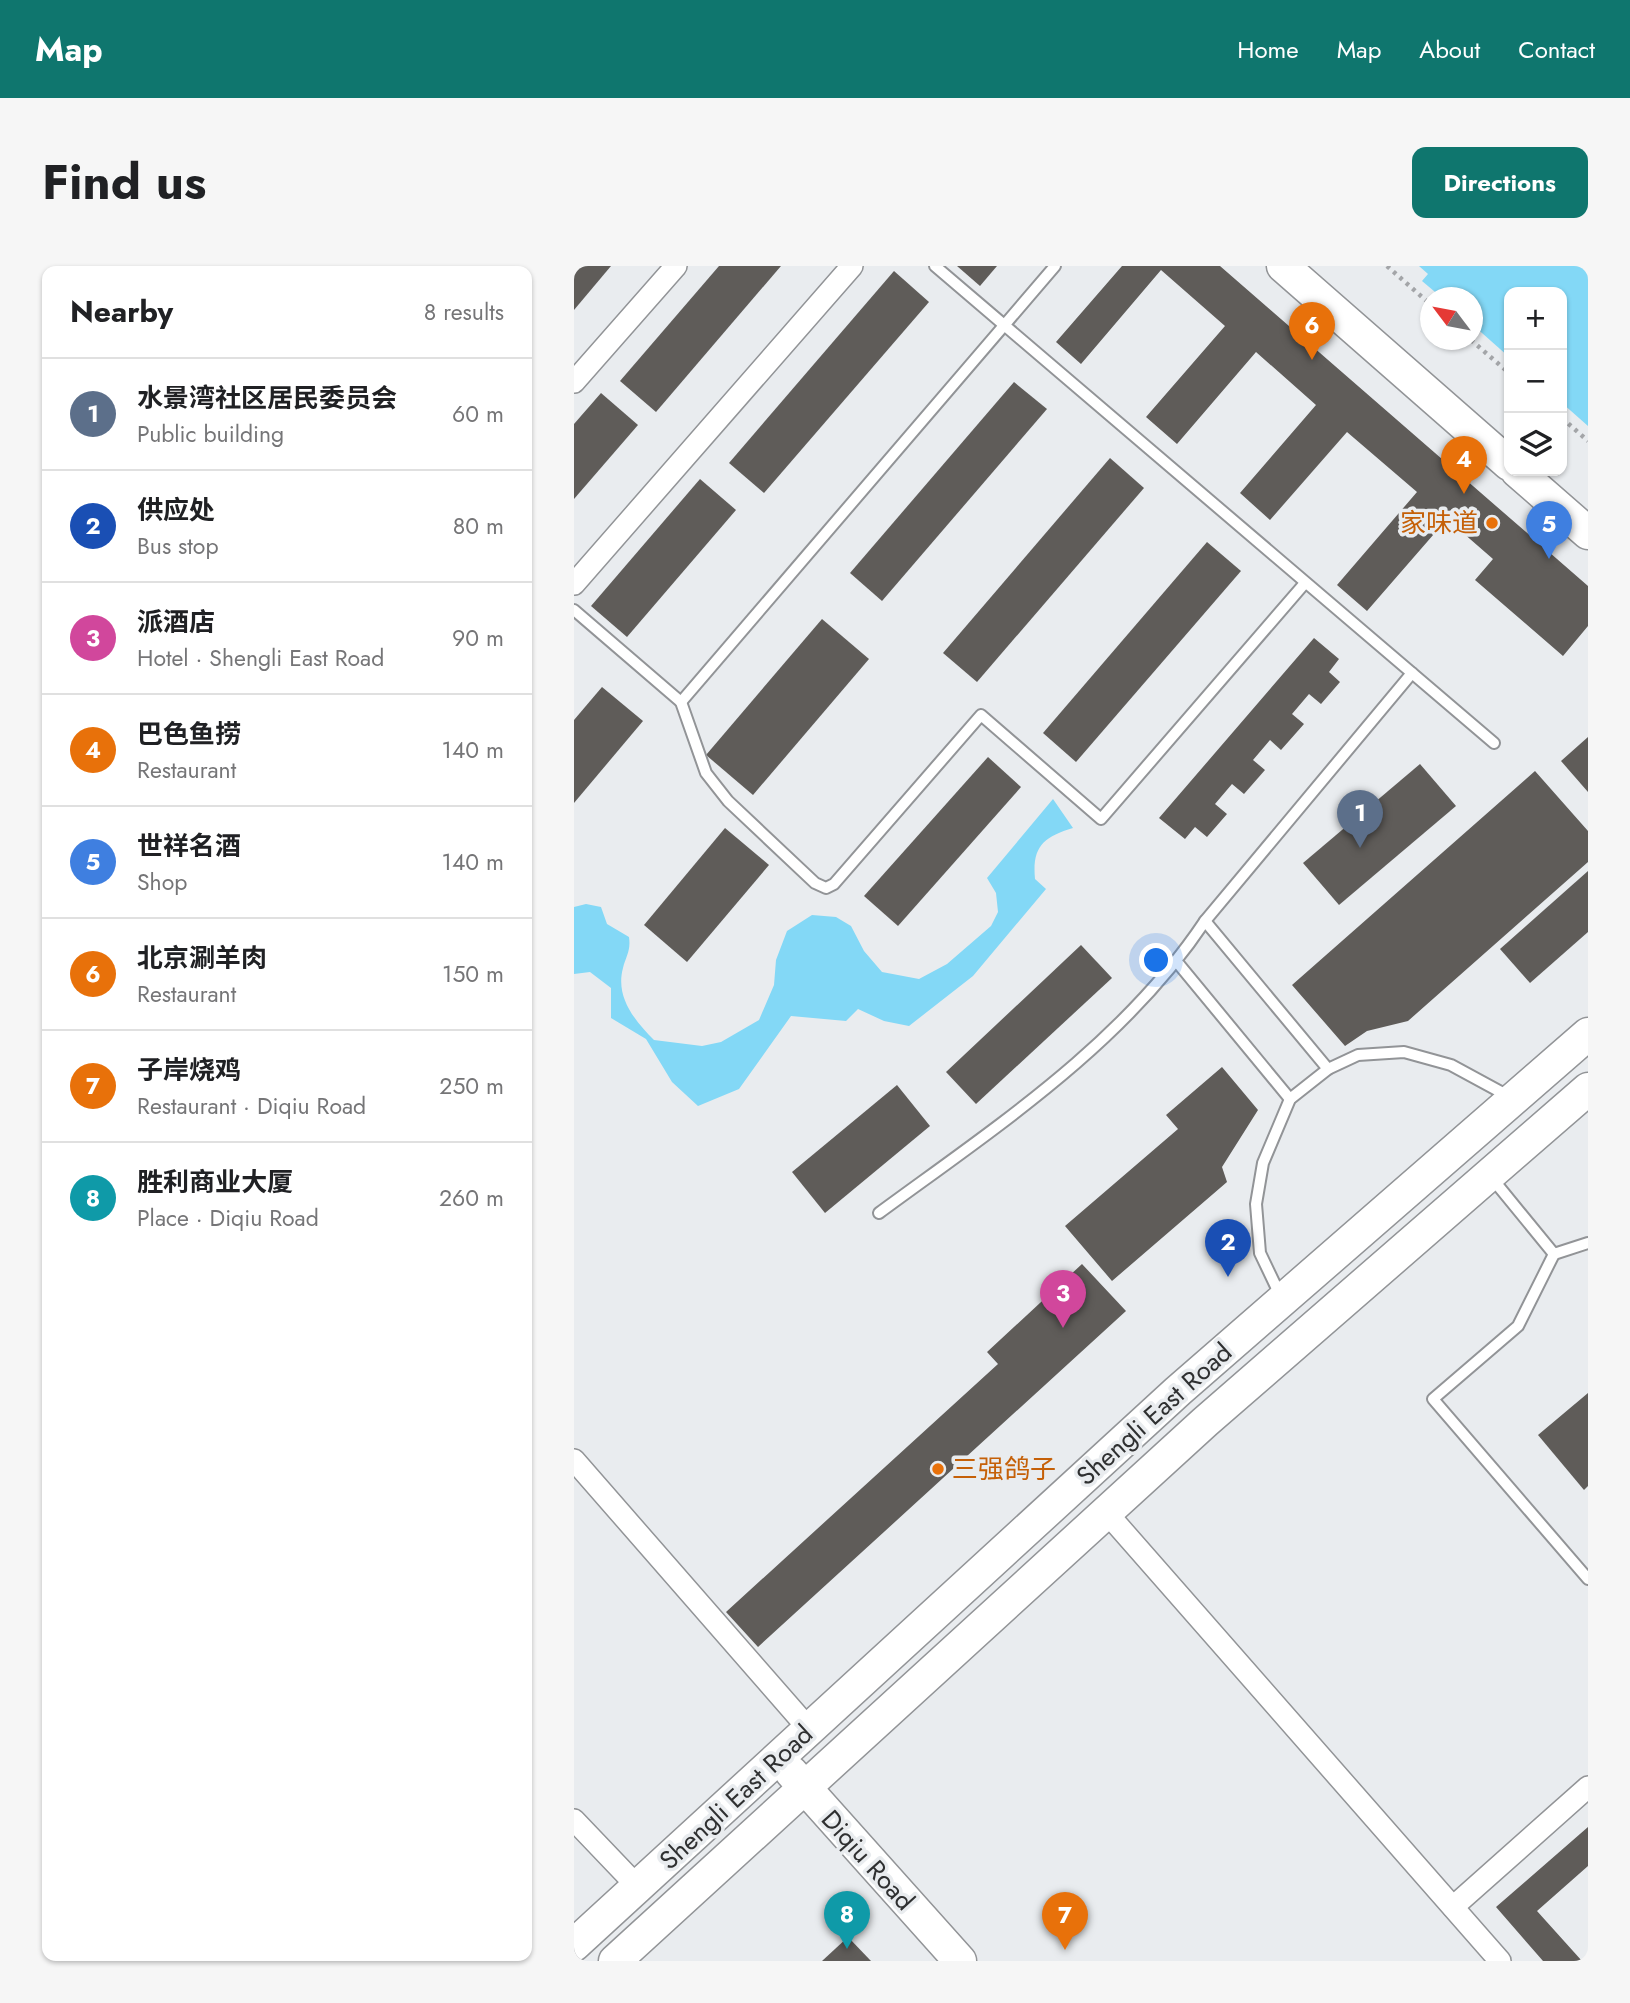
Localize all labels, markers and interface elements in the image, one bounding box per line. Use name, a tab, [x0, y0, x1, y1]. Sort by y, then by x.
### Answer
text: Map	[35, 26, 103, 73]
text: Home	[1237, 32, 1299, 67]
text: Map	[1337, 32, 1381, 67]
text: About	[1419, 32, 1480, 67]
text: Contact	[1518, 32, 1595, 67]
text: Find us	[42, 147, 206, 217]
button: Directions	[1412, 147, 1588, 218]
north arrow	[1420, 287, 1483, 350]
map controls	[1504, 287, 1567, 476]
button: +	[1504, 287, 1567, 350]
text: Nearby	[70, 290, 173, 333]
text: 8 results	[424, 295, 504, 329]
pin: 6	[1289, 302, 1335, 360]
button: −	[1504, 350, 1567, 413]
text: 水景湾社区居民委员会	[137, 379, 397, 417]
text: 1	[87, 397, 99, 431]
text: 60 m	[452, 397, 504, 431]
button: layers	[1504, 413, 1567, 476]
text: Public building	[137, 417, 284, 451]
pin: 4	[1441, 436, 1487, 494]
text: 供应处	[137, 491, 215, 529]
pin: 5	[1526, 501, 1572, 559]
place label: 家味道	[1400, 504, 1478, 542]
text: 2	[85, 509, 101, 543]
text: 80 m	[453, 509, 504, 543]
marker: 家味道	[1484, 515, 1500, 531]
text: Bus stop	[137, 529, 219, 563]
text: 派酒店	[137, 603, 215, 641]
text: 3	[86, 621, 100, 655]
text: 90 m	[452, 621, 504, 655]
text: Hotel · Shengli East Road	[137, 641, 384, 675]
text: 巴色鱼捞	[137, 715, 241, 753]
text: 4	[85, 733, 101, 767]
text: 140 m	[442, 733, 504, 767]
text: Restaurant	[137, 753, 236, 787]
pin: 1	[1337, 790, 1383, 848]
text: 世祥名酒	[137, 827, 241, 865]
text: 5	[86, 845, 100, 879]
text: 140 m	[442, 845, 504, 879]
text: Shop	[137, 865, 187, 899]
text: 北京涮羊肉	[137, 939, 267, 977]
your location	[1139, 943, 1173, 977]
text: 6	[85, 957, 101, 991]
text: 150 m	[442, 957, 504, 991]
text: Restaurant	[137, 977, 236, 1011]
text: 子岸烧鸡	[137, 1051, 241, 1089]
text: 7	[86, 1069, 100, 1103]
text: 250 m	[439, 1069, 504, 1103]
text: Restaurant · Diqiu Road	[137, 1089, 366, 1123]
text: 胜利商业大厦	[137, 1163, 293, 1201]
text: 8	[86, 1181, 100, 1215]
text: 260 m	[439, 1181, 504, 1215]
text: Place · Diqiu Road	[137, 1201, 319, 1235]
pin: 2	[1205, 1219, 1251, 1277]
pin: 3	[1040, 1270, 1086, 1328]
street label: Shengli East Road	[1068, 1334, 1240, 1494]
place label: 三强鸽子	[952, 1450, 1056, 1488]
marker: 三强鸽子	[930, 1461, 946, 1477]
street label: Shengli East Road	[651, 1716, 821, 1878]
street label: Diqiu Road	[813, 1801, 923, 1919]
pin: 8	[824, 1891, 870, 1949]
pin: 7	[1042, 1892, 1088, 1950]

